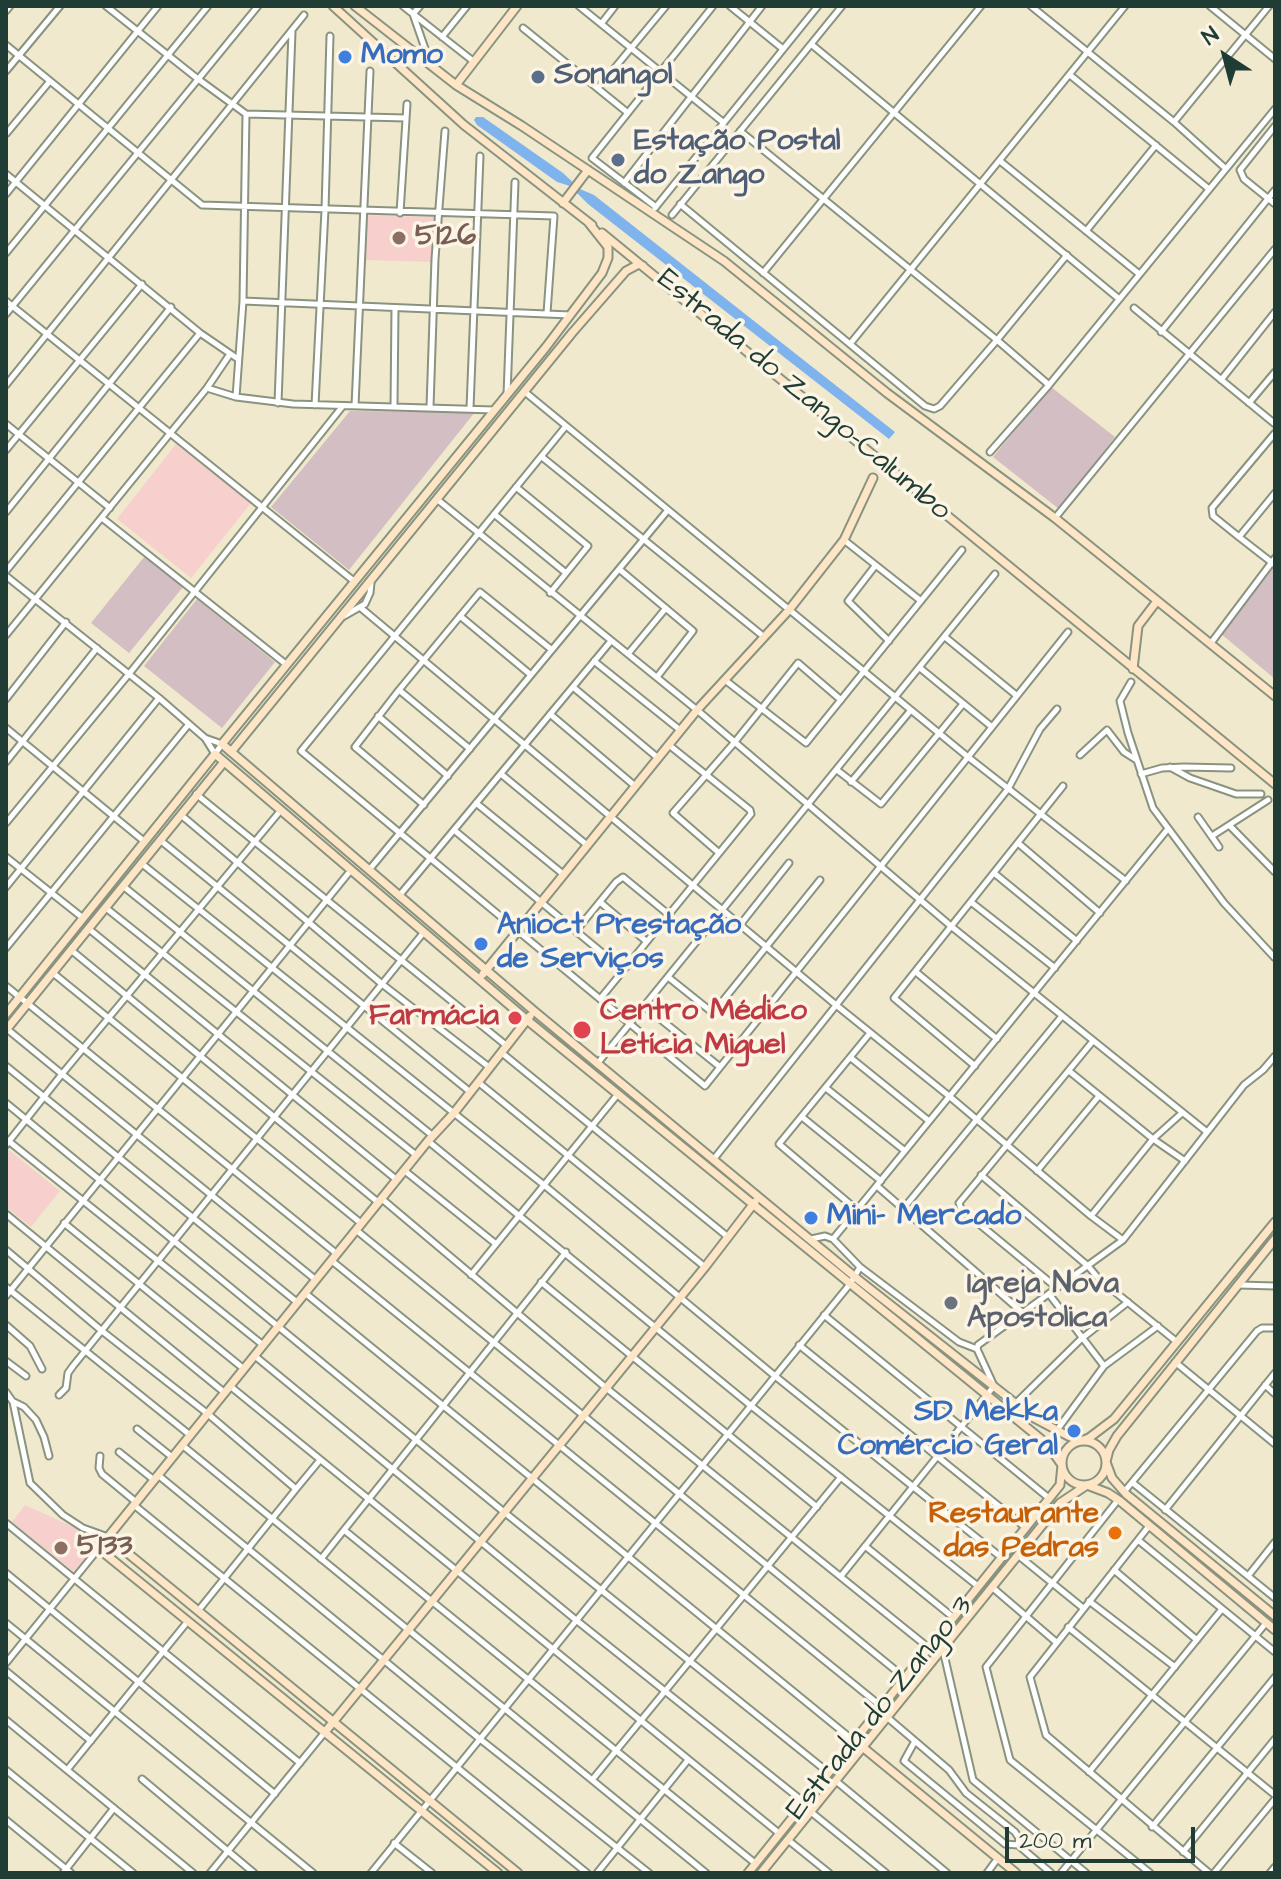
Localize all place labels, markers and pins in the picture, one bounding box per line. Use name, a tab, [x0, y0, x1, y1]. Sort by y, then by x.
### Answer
place label: Momo	[361, 39, 443, 75]
marker: Momo	[336, 48, 354, 66]
place label: Sonangol	[554, 59, 672, 95]
marker: Sonangol	[529, 68, 547, 86]
place label: Estação Postal do Zango	[634, 125, 841, 196]
marker: Estação Postal do Zango	[609, 151, 627, 169]
place label: 5126	[415, 220, 476, 256]
marker: 5126	[390, 229, 408, 247]
place label: Anioct Prestação de Serviços	[497, 909, 741, 980]
marker: Anioct Prestação de Serviços	[472, 935, 490, 953]
place label: Centro Médico Letícia Miguel	[600, 995, 807, 1066]
place label: Farmácia	[369, 1000, 499, 1036]
marker: Farmácia	[506, 1009, 524, 1027]
marker: Centro Médico Letícia Miguel	[571, 1019, 593, 1041]
place label: Mini- Mercado	[827, 1200, 1021, 1236]
marker: Mini- Mercado	[802, 1209, 820, 1227]
place label: Igreja Nova Apostolica	[967, 1268, 1119, 1338]
marker: Igreja Nova Apostolica	[942, 1294, 960, 1312]
place label: SD Mekka Comércio Geral	[838, 1396, 1058, 1466]
marker: SD Mekka Comércio Geral	[1065, 1422, 1083, 1440]
place label: Restaurante das Pedras	[929, 1498, 1099, 1568]
marker: Restaurante das Pedras	[1106, 1524, 1124, 1542]
place label: 5133	[77, 1530, 133, 1566]
marker: 5133	[52, 1539, 70, 1557]

